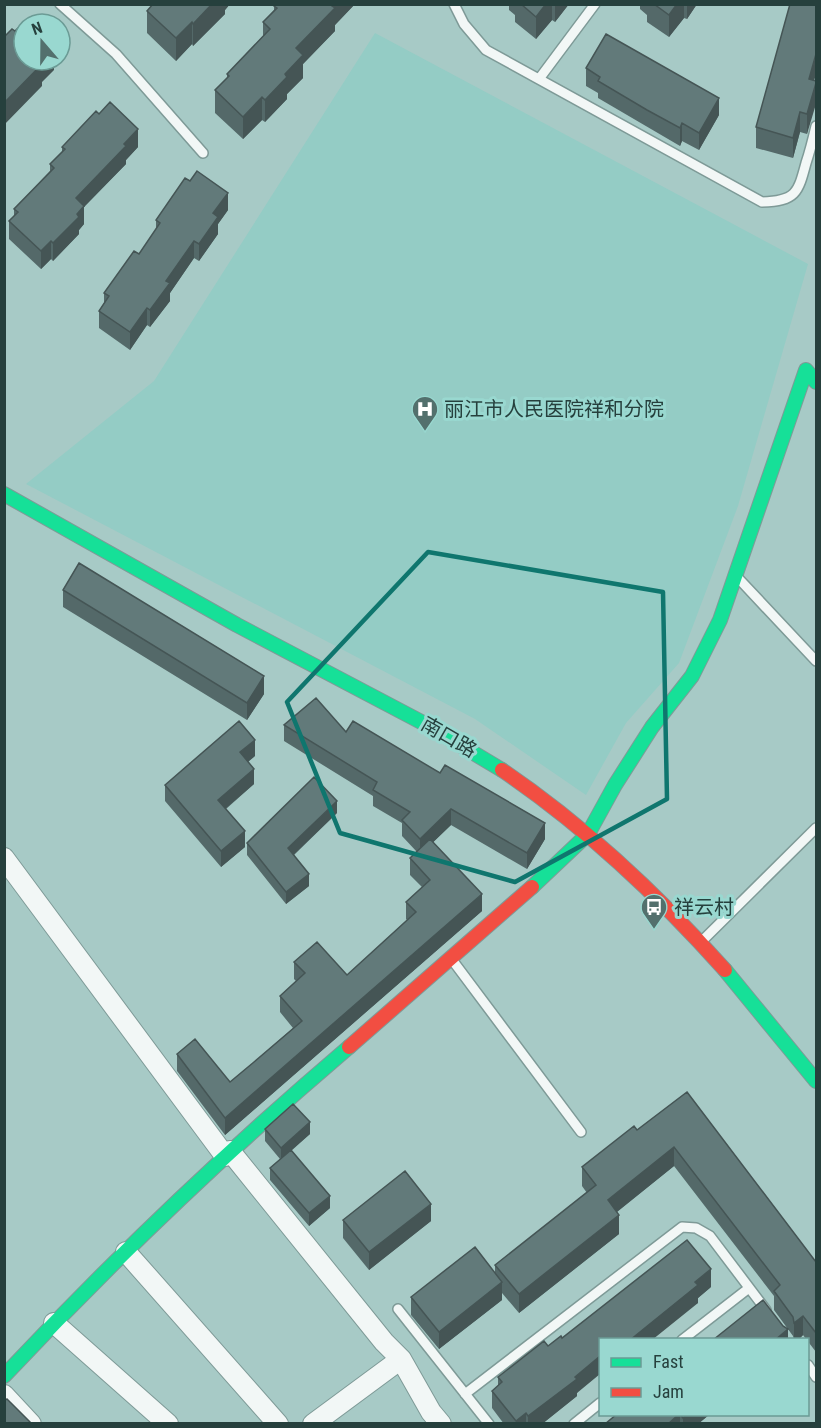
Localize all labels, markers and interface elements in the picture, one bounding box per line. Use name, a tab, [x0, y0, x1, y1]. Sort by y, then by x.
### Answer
north arrow	[12, 12, 72, 72]
text: N	[29, 18, 45, 39]
hospital icon: 丽江市人民医院祥和分院	[410, 394, 440, 432]
place label: 丽江市人民医院祥和分院	[444, 397, 664, 421]
street label: 南口路	[417, 712, 481, 762]
bus stop icon: 祥云村	[639, 892, 669, 930]
place label: 祥云村	[674, 895, 734, 919]
legend	[599, 1338, 809, 1416]
text: Fast	[653, 1351, 684, 1372]
text: Jam	[653, 1381, 684, 1402]

